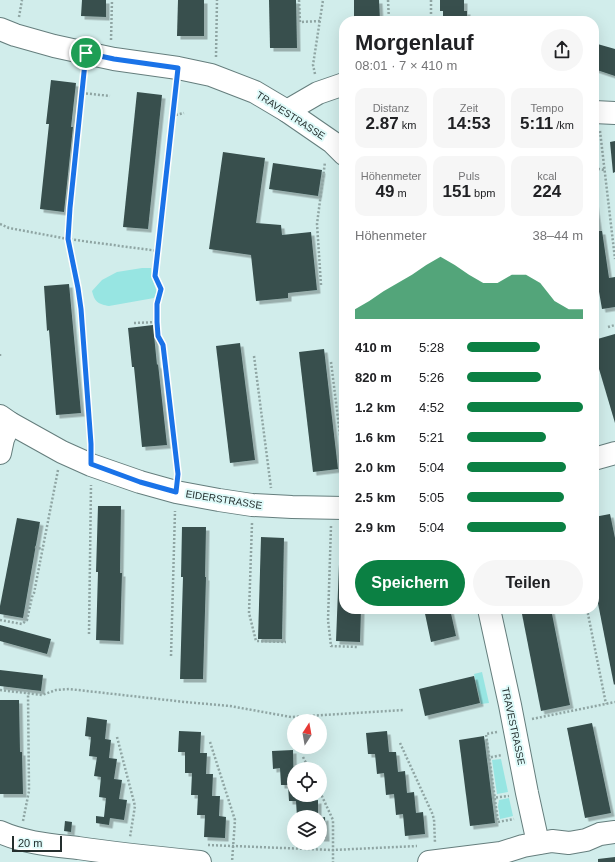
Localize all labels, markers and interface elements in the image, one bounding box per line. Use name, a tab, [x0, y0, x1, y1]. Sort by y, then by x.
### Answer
button: share	[541, 29, 583, 71]
text: Morgenlauf	[355, 30, 474, 55]
pin	[69, 36, 103, 70]
icon: arrive	[75, 42, 97, 64]
text: 08:01 · 7 × 410 m	[355, 58, 457, 73]
street label: TRAVESTRASSE	[254, 89, 327, 142]
text: Distanz	[373, 102, 409, 114]
text: Zeit	[460, 102, 478, 114]
text: Tempo	[530, 102, 564, 114]
text: 2.87	[366, 114, 399, 133]
text: 14:53	[447, 114, 491, 133]
text: 5:11	[520, 114, 553, 133]
text: km	[399, 119, 416, 131]
text: /km	[553, 119, 574, 131]
text: Höhenmeter	[361, 170, 421, 182]
text: Puls	[458, 170, 480, 182]
text: kcal	[537, 170, 557, 182]
text: 49	[375, 182, 394, 201]
text: 151	[443, 182, 471, 201]
text: 224	[533, 182, 561, 201]
text: m	[394, 187, 407, 199]
text: bpm	[471, 187, 495, 199]
text: Höhenmeter	[355, 228, 427, 243]
text: 38–44 m	[532, 228, 583, 243]
text: 410 m	[355, 340, 392, 355]
text: 5:28	[419, 340, 444, 355]
text: 820 m	[355, 370, 392, 385]
text: 5:26	[419, 370, 444, 385]
text: 1.2 km	[355, 400, 395, 415]
text: 4:52	[419, 400, 444, 415]
text: 1.6 km	[355, 430, 395, 445]
text: 5:21	[419, 430, 444, 445]
text: 2.0 km	[355, 460, 395, 475]
text: 5:04	[419, 460, 444, 475]
street label: EIDERSTRASSE	[185, 488, 263, 511]
text: 2.5 km	[355, 490, 395, 505]
text: 5:05	[419, 490, 444, 505]
text: 2.9 km	[355, 520, 395, 535]
text: 5:04	[419, 520, 444, 535]
button: Speichern	[355, 560, 465, 606]
button: Teilen	[473, 560, 583, 606]
street label: TRAVESTRASSE	[500, 686, 527, 766]
north arrow	[287, 714, 327, 754]
map controls	[287, 714, 327, 850]
button: locate	[287, 762, 327, 802]
button: layers	[287, 810, 327, 850]
scale bar	[12, 834, 62, 853]
text: 20 m	[18, 837, 42, 849]

